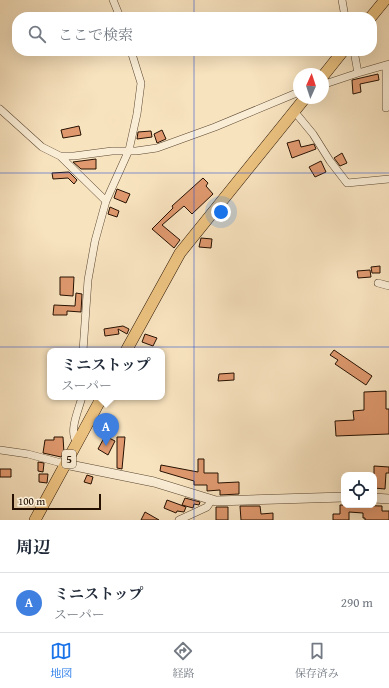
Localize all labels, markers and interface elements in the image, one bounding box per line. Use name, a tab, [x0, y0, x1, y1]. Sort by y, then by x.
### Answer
search box	[12, 12, 377, 56]
icon: search	[26, 23, 48, 45]
text: ここで検索	[58, 24, 133, 45]
north arrow	[293, 68, 329, 104]
your location	[211, 202, 231, 222]
popup	[47, 348, 165, 400]
text: ミニストップ	[61, 354, 151, 375]
text: スーパー	[61, 376, 112, 395]
pin: A	[93, 413, 119, 446]
road number: 5	[62, 450, 76, 468]
map controls	[341, 472, 377, 508]
button: locate	[341, 472, 377, 508]
scale bar	[12, 492, 101, 511]
text: 100 m	[18, 493, 45, 509]
text: 周辺	[16, 534, 50, 559]
text: ミニストップ	[54, 583, 144, 604]
text: A	[25, 593, 33, 612]
text: 290 m	[341, 593, 373, 612]
text: スーパー	[54, 605, 105, 624]
tab: 地図	[50, 640, 72, 681]
tab: 経路	[172, 640, 194, 681]
tab: 保存済み	[295, 640, 339, 681]

